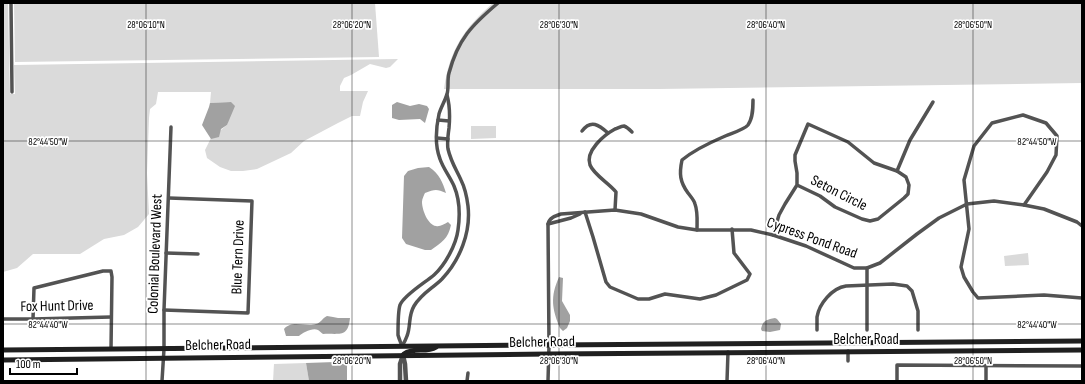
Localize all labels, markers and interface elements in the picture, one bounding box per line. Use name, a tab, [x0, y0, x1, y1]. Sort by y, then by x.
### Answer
text: 28°06'10"N	[127, 19, 165, 31]
text: 28°06'20"N	[333, 19, 371, 31]
text: 28°06'30"N	[540, 19, 578, 31]
text: 28°06'40"N	[747, 19, 785, 31]
text: 28°06'50"N	[954, 19, 992, 31]
text: 82°44'50"W	[28, 136, 68, 148]
text: 82°44'50"W	[1017, 136, 1057, 148]
street label: Seton Circle	[808, 171, 870, 215]
street label: Colonial Boulevard West	[143, 193, 167, 314]
street label: Cypress Pond Road	[764, 213, 860, 263]
street label: Blue Tern Drive	[227, 219, 249, 295]
street label: Fox Hunt Drive	[20, 296, 94, 316]
text: 82°44'40"W	[28, 319, 68, 331]
text: 82°44'40"W	[1017, 319, 1057, 331]
street label: Belcher Road	[833, 330, 899, 349]
street label: Belcher Road	[509, 332, 575, 352]
street label: Belcher Road	[185, 335, 251, 355]
scale bar	[10, 350, 77, 376]
text: 28°06'20"N	[333, 355, 371, 367]
text: 28°06'30"N	[540, 355, 578, 367]
text: 28°06'40"N	[747, 355, 785, 367]
text: 28°06'50"N	[954, 355, 992, 367]
text: 100 m	[16, 357, 41, 372]

